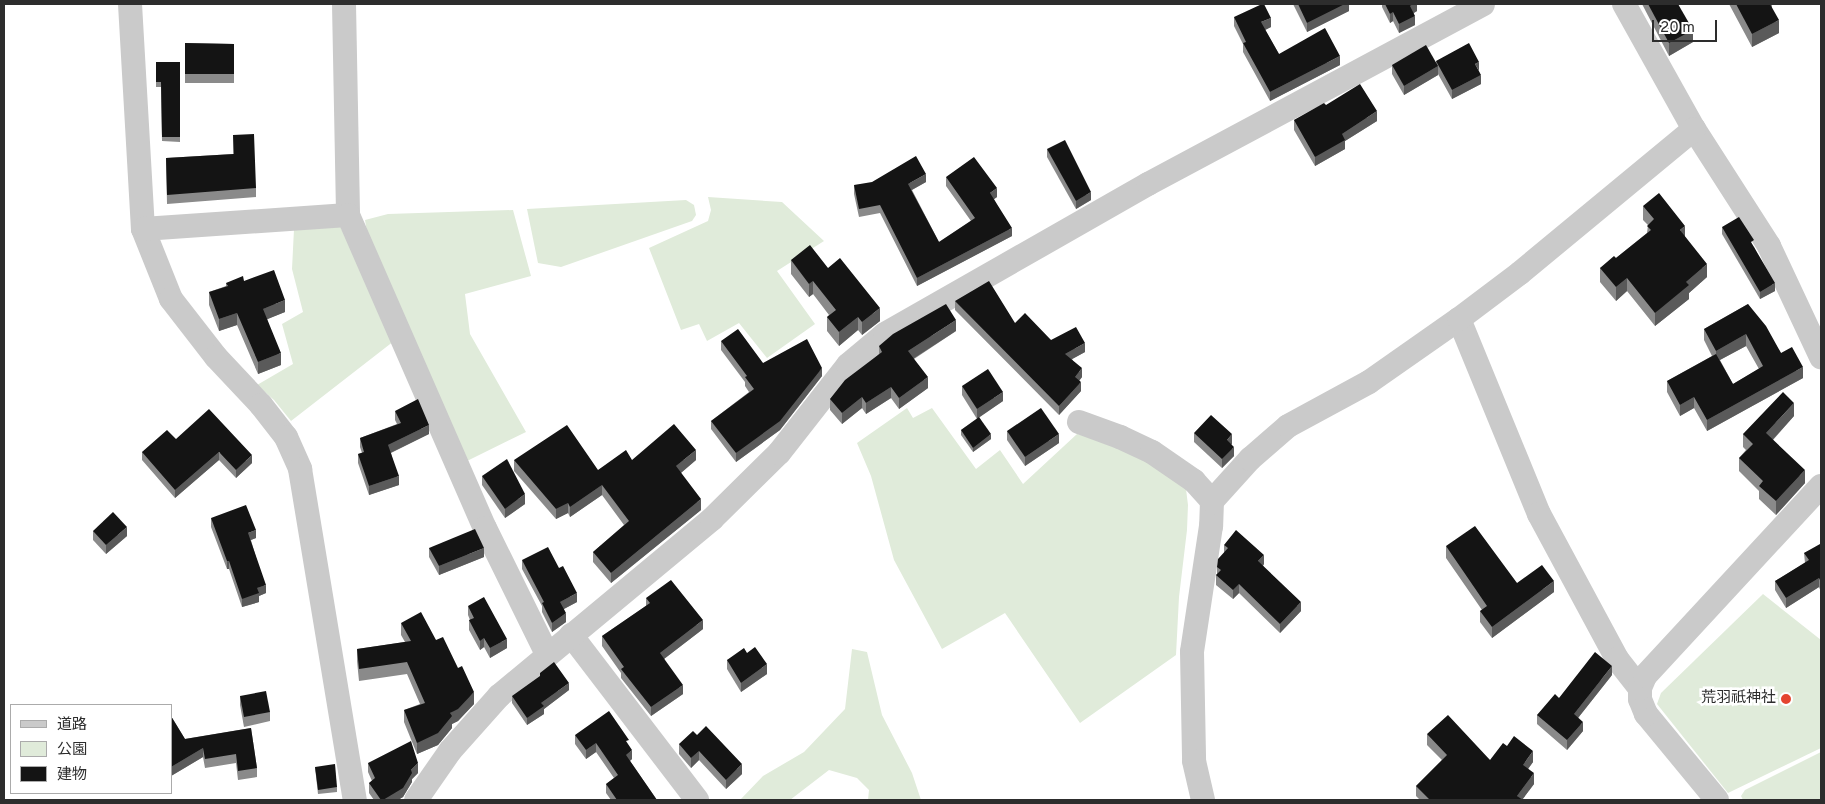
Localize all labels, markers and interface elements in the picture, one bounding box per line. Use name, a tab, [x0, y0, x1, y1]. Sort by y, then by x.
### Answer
scale bar	[1655, 10, 1720, 42]
text: 20 m	[1660, 19, 1695, 38]
place label: 荒羽祇神社	[1701, 690, 1776, 708]
marker: 荒羽祇神社	[1780, 693, 1792, 705]
legend	[10, 704, 172, 794]
text: 道路	[57, 716, 87, 735]
text: 公園	[57, 741, 87, 760]
text: 建物	[57, 766, 87, 785]

